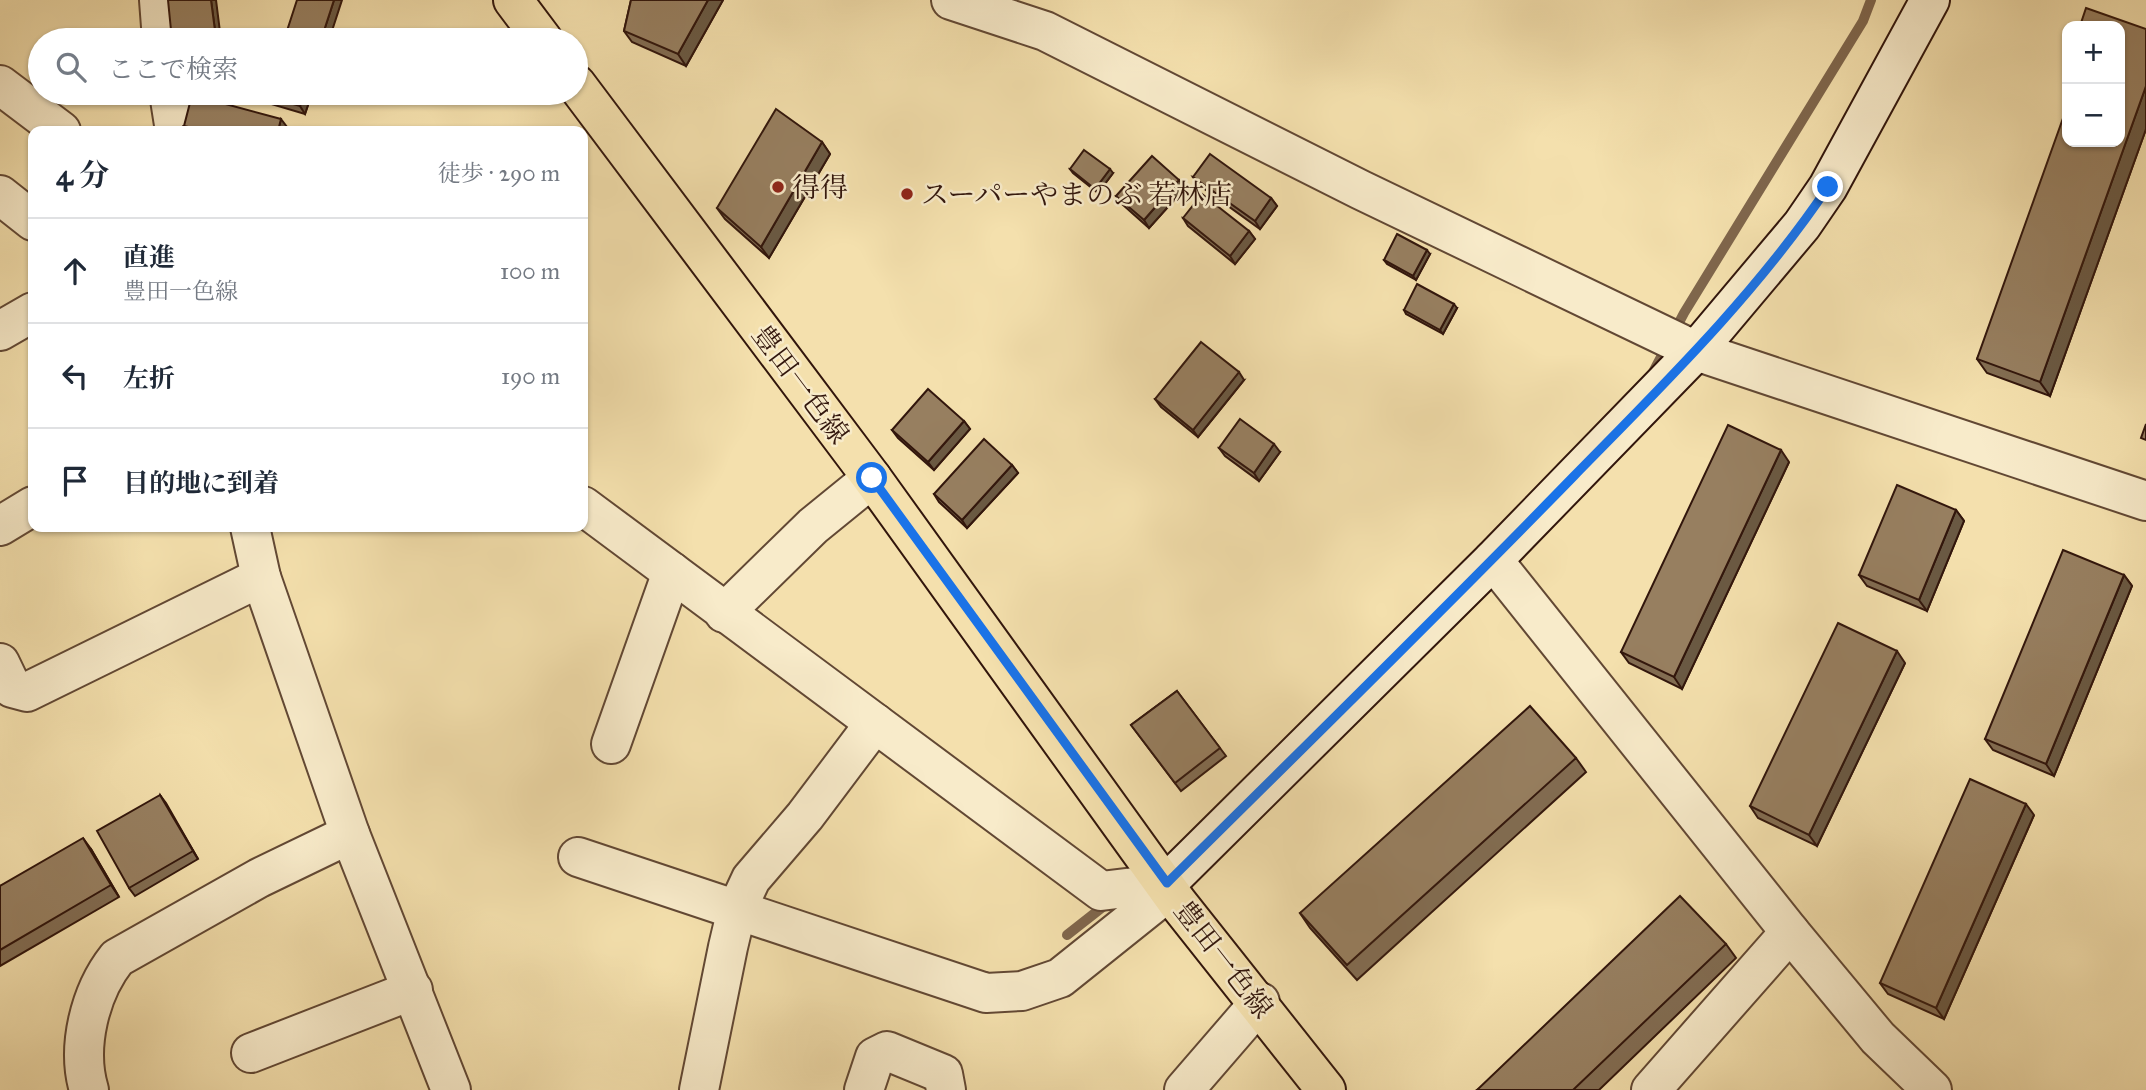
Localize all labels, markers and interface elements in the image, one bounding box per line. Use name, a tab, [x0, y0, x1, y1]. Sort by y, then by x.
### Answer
map controls	[2062, 21, 2125, 147]
button: +	[2062, 21, 2125, 84]
search box	[28, 28, 588, 105]
icon: search	[52, 48, 90, 86]
text: ここで検索	[108, 53, 238, 85]
button: −	[2062, 84, 2125, 147]
text: 4 分	[56, 157, 109, 193]
text: 徒歩 · 290 m	[438, 159, 560, 187]
place label: 得得	[792, 170, 848, 205]
route end	[1812, 171, 1843, 202]
place label: スーパーやまのぶ 若林店	[921, 177, 1232, 212]
marker: 得得	[770, 179, 786, 195]
marker: スーパーやまのぶ 若林店	[899, 186, 915, 202]
text: 直進	[123, 241, 175, 273]
icon: ahead	[56, 252, 94, 290]
text: 100 m	[500, 257, 560, 285]
text: 豊田一色線	[123, 277, 238, 305]
street label: 豊田一色線	[744, 318, 857, 451]
icon: left	[56, 357, 94, 395]
text: 左折	[123, 362, 175, 394]
text: 190 m	[501, 362, 560, 390]
icon: arrive	[56, 462, 94, 500]
route start	[856, 462, 887, 493]
text: 目的地に到着	[123, 467, 279, 499]
street label: 豊田一色線	[1167, 893, 1280, 1025]

